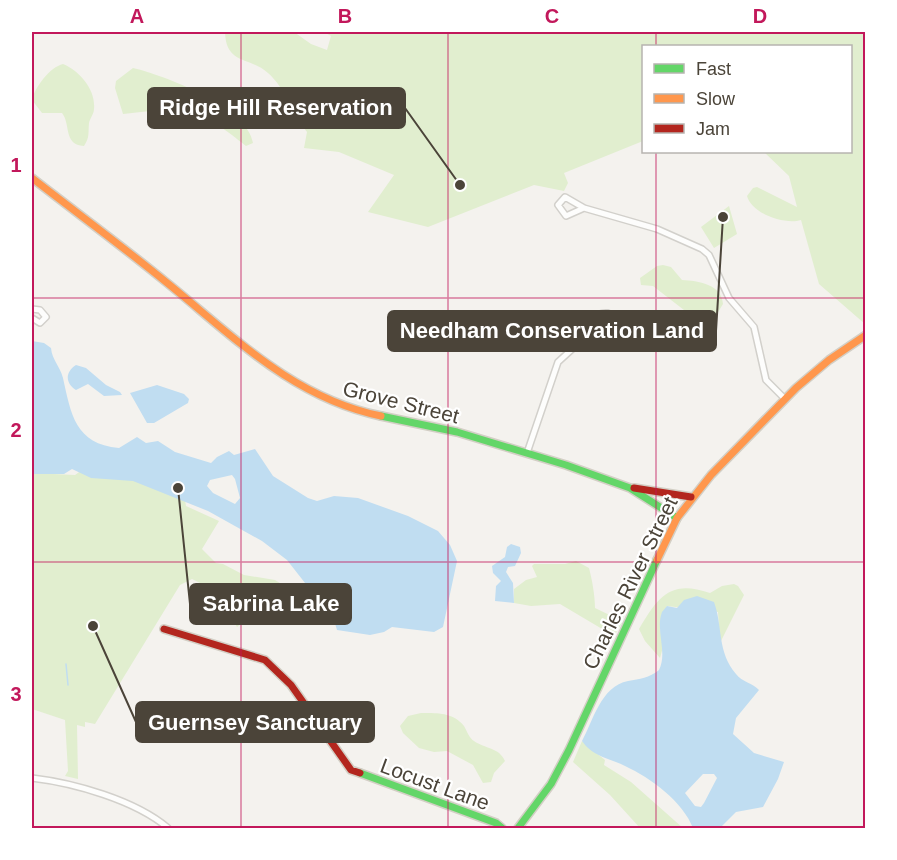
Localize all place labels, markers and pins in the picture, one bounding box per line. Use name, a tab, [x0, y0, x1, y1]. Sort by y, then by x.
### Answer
callout: Ridge Hill Reservation	[148, 88, 405, 128]
callout: Needham Conservation Land	[388, 311, 716, 351]
callout: Sabrina Lake	[190, 584, 351, 624]
callout: Guernsey Sanctuary	[136, 702, 374, 742]

